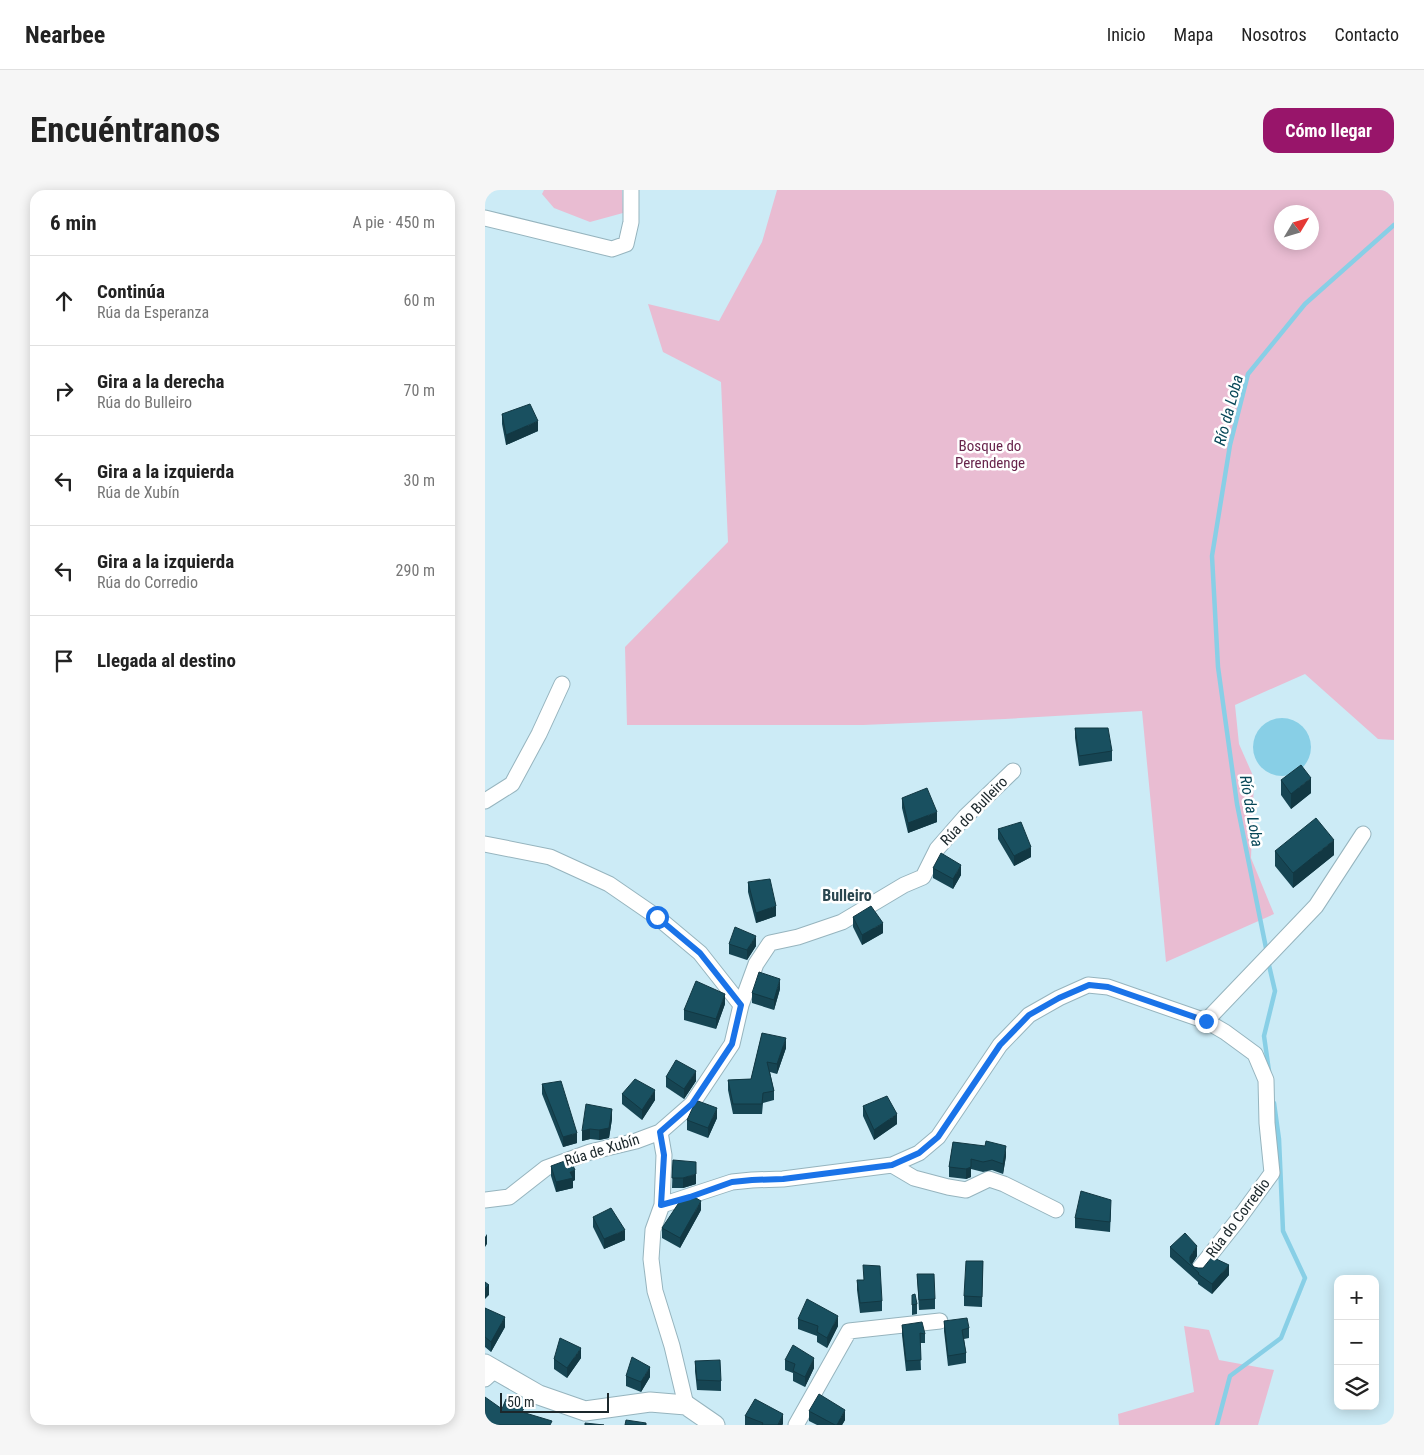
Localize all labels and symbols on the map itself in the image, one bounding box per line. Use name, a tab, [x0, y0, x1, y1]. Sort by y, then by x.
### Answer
north arrow	[1274, 205, 1319, 250]
water label: Río da Loba	[1210, 373, 1247, 448]
park label: Bosque do Perendenge	[955, 437, 1025, 472]
street label: Rúa do Bulleiro	[937, 773, 1011, 849]
water label: Río da Loba	[1236, 774, 1267, 848]
district label: Bulleiro	[822, 886, 872, 905]
route start	[646, 906, 669, 929]
route end	[1195, 1010, 1218, 1033]
street label: Rúa de Xubín	[562, 1130, 642, 1170]
street label: Rúa do Corredio	[1202, 1175, 1274, 1261]
scale bar	[500, 1390, 609, 1413]

